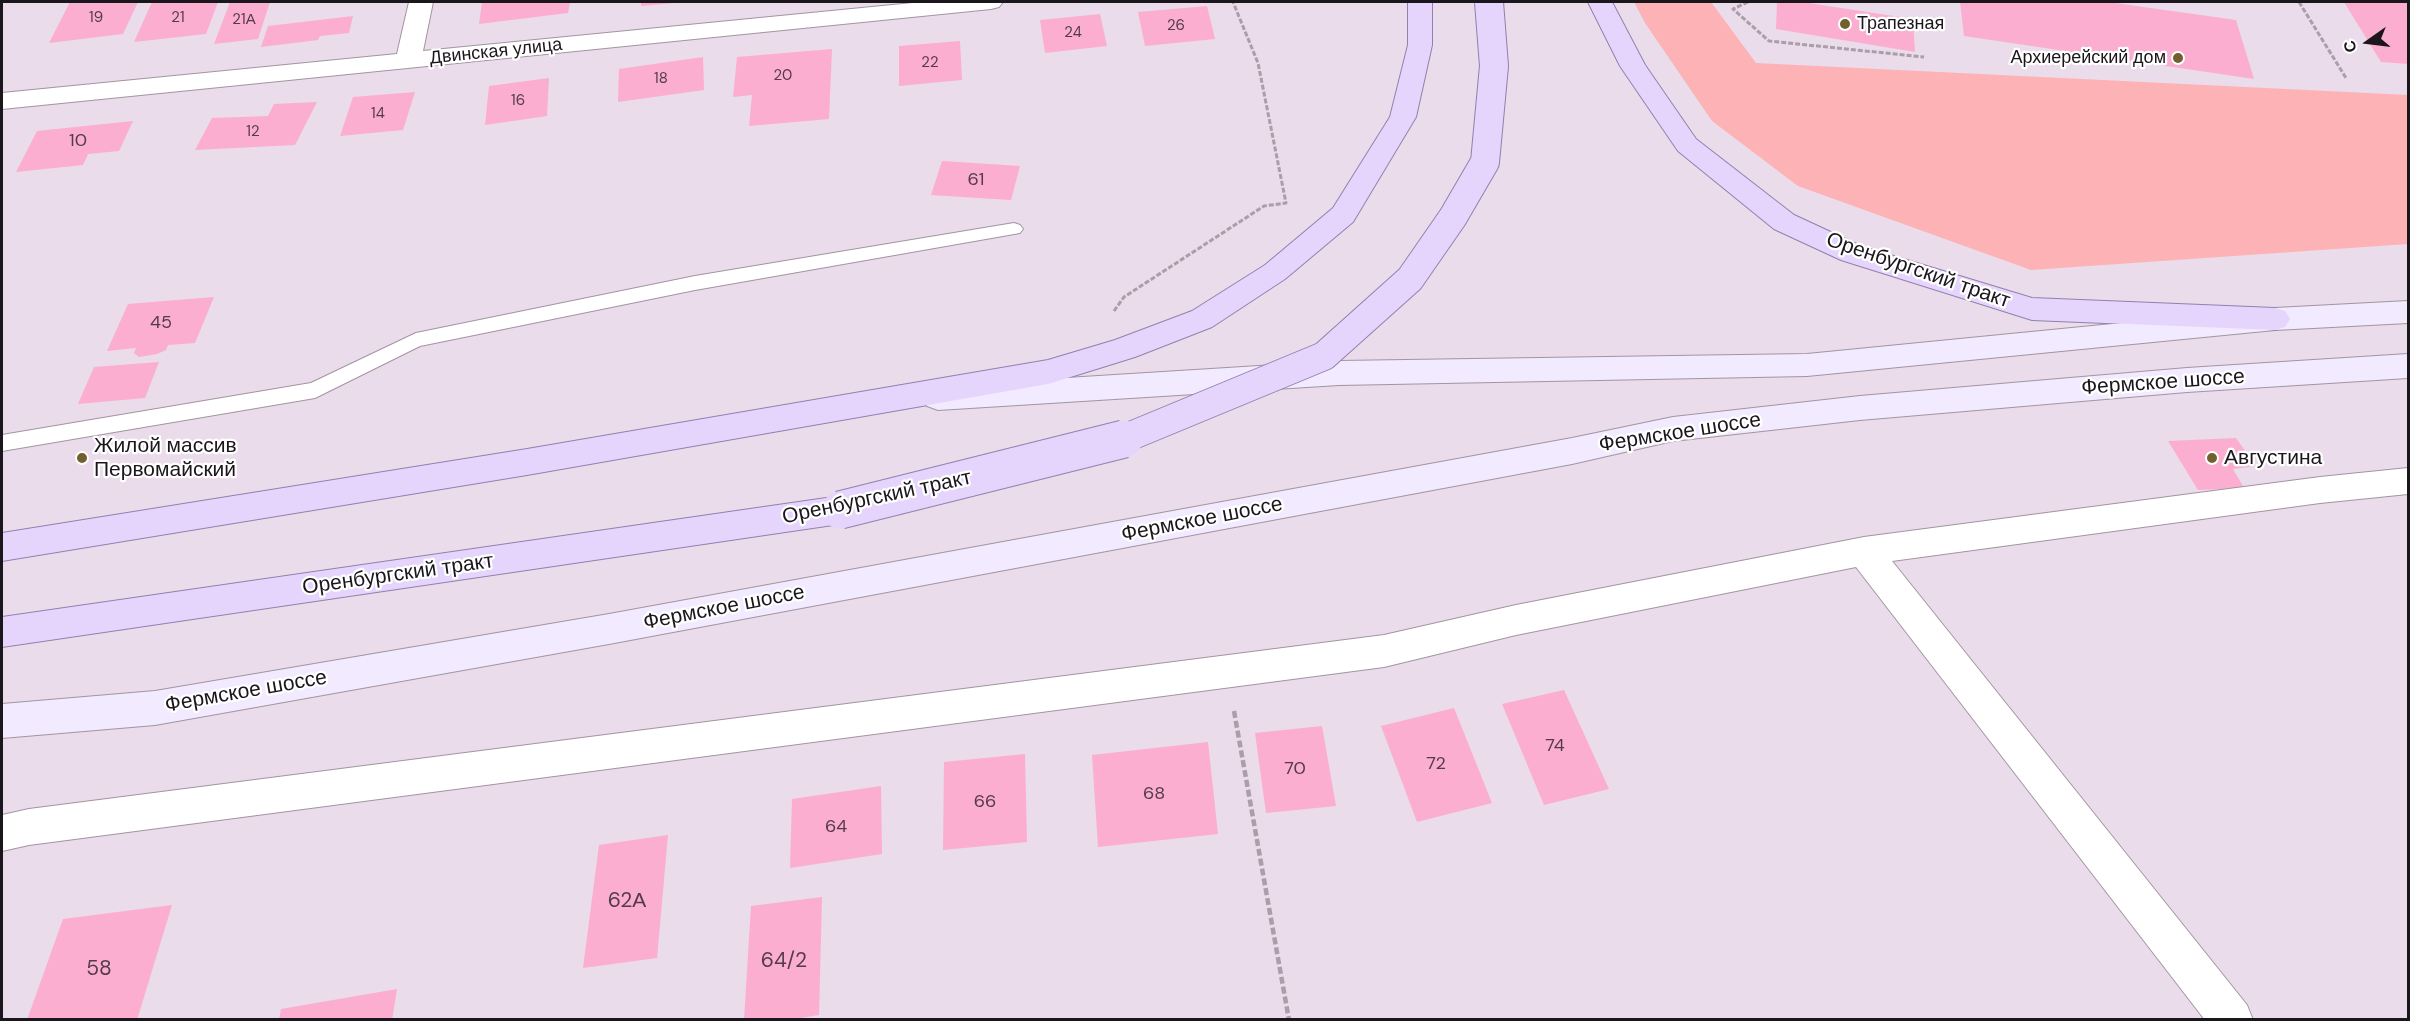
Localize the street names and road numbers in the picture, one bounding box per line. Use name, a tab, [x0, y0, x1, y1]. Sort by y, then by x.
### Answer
street label: Двинская улица	[429, 34, 563, 70]
street label: Оренбургский тракт	[1823, 228, 2013, 314]
street label: Фермское шоссе	[2080, 365, 2246, 401]
street label: Фермское шоссе	[1597, 408, 1763, 458]
street label: Оренбургский тракт	[780, 466, 974, 530]
street label: Фермское шоссе	[1119, 492, 1285, 548]
street label: Оренбургский тракт	[301, 549, 495, 601]
street label: Фермское шоссе	[641, 580, 807, 636]
street label: Фермское шоссе	[163, 665, 329, 719]

